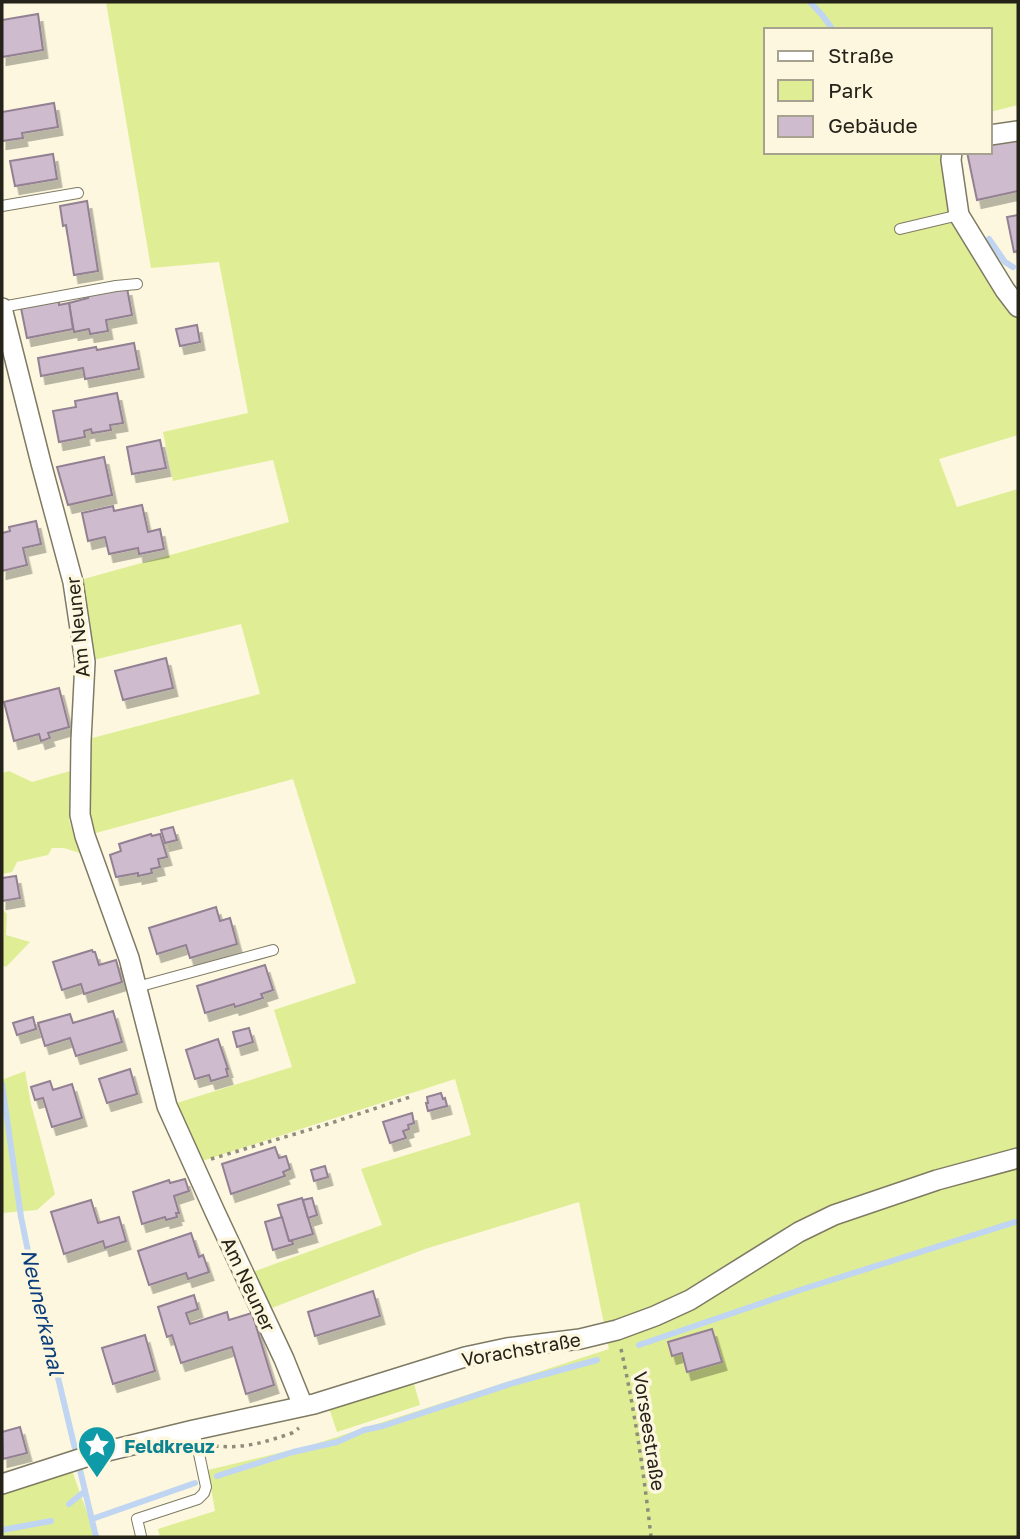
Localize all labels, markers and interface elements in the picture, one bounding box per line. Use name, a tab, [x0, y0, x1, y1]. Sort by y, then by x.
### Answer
legend	[764, 28, 992, 154]
text: Straße	[828, 42, 894, 68]
text: Park	[828, 77, 874, 103]
text: Gebäude	[828, 112, 918, 138]
street label: Am Neuner	[60, 575, 94, 679]
street label: Am Neuner	[217, 1233, 281, 1335]
water label: Neunerkanal	[16, 1246, 70, 1379]
street label: Vorachstraße	[460, 1327, 582, 1371]
street label: Vorseestraße	[629, 1370, 671, 1492]
place icon: Feldkreuz	[76, 1424, 118, 1479]
place label: Feldkreuz	[124, 1434, 215, 1457]

